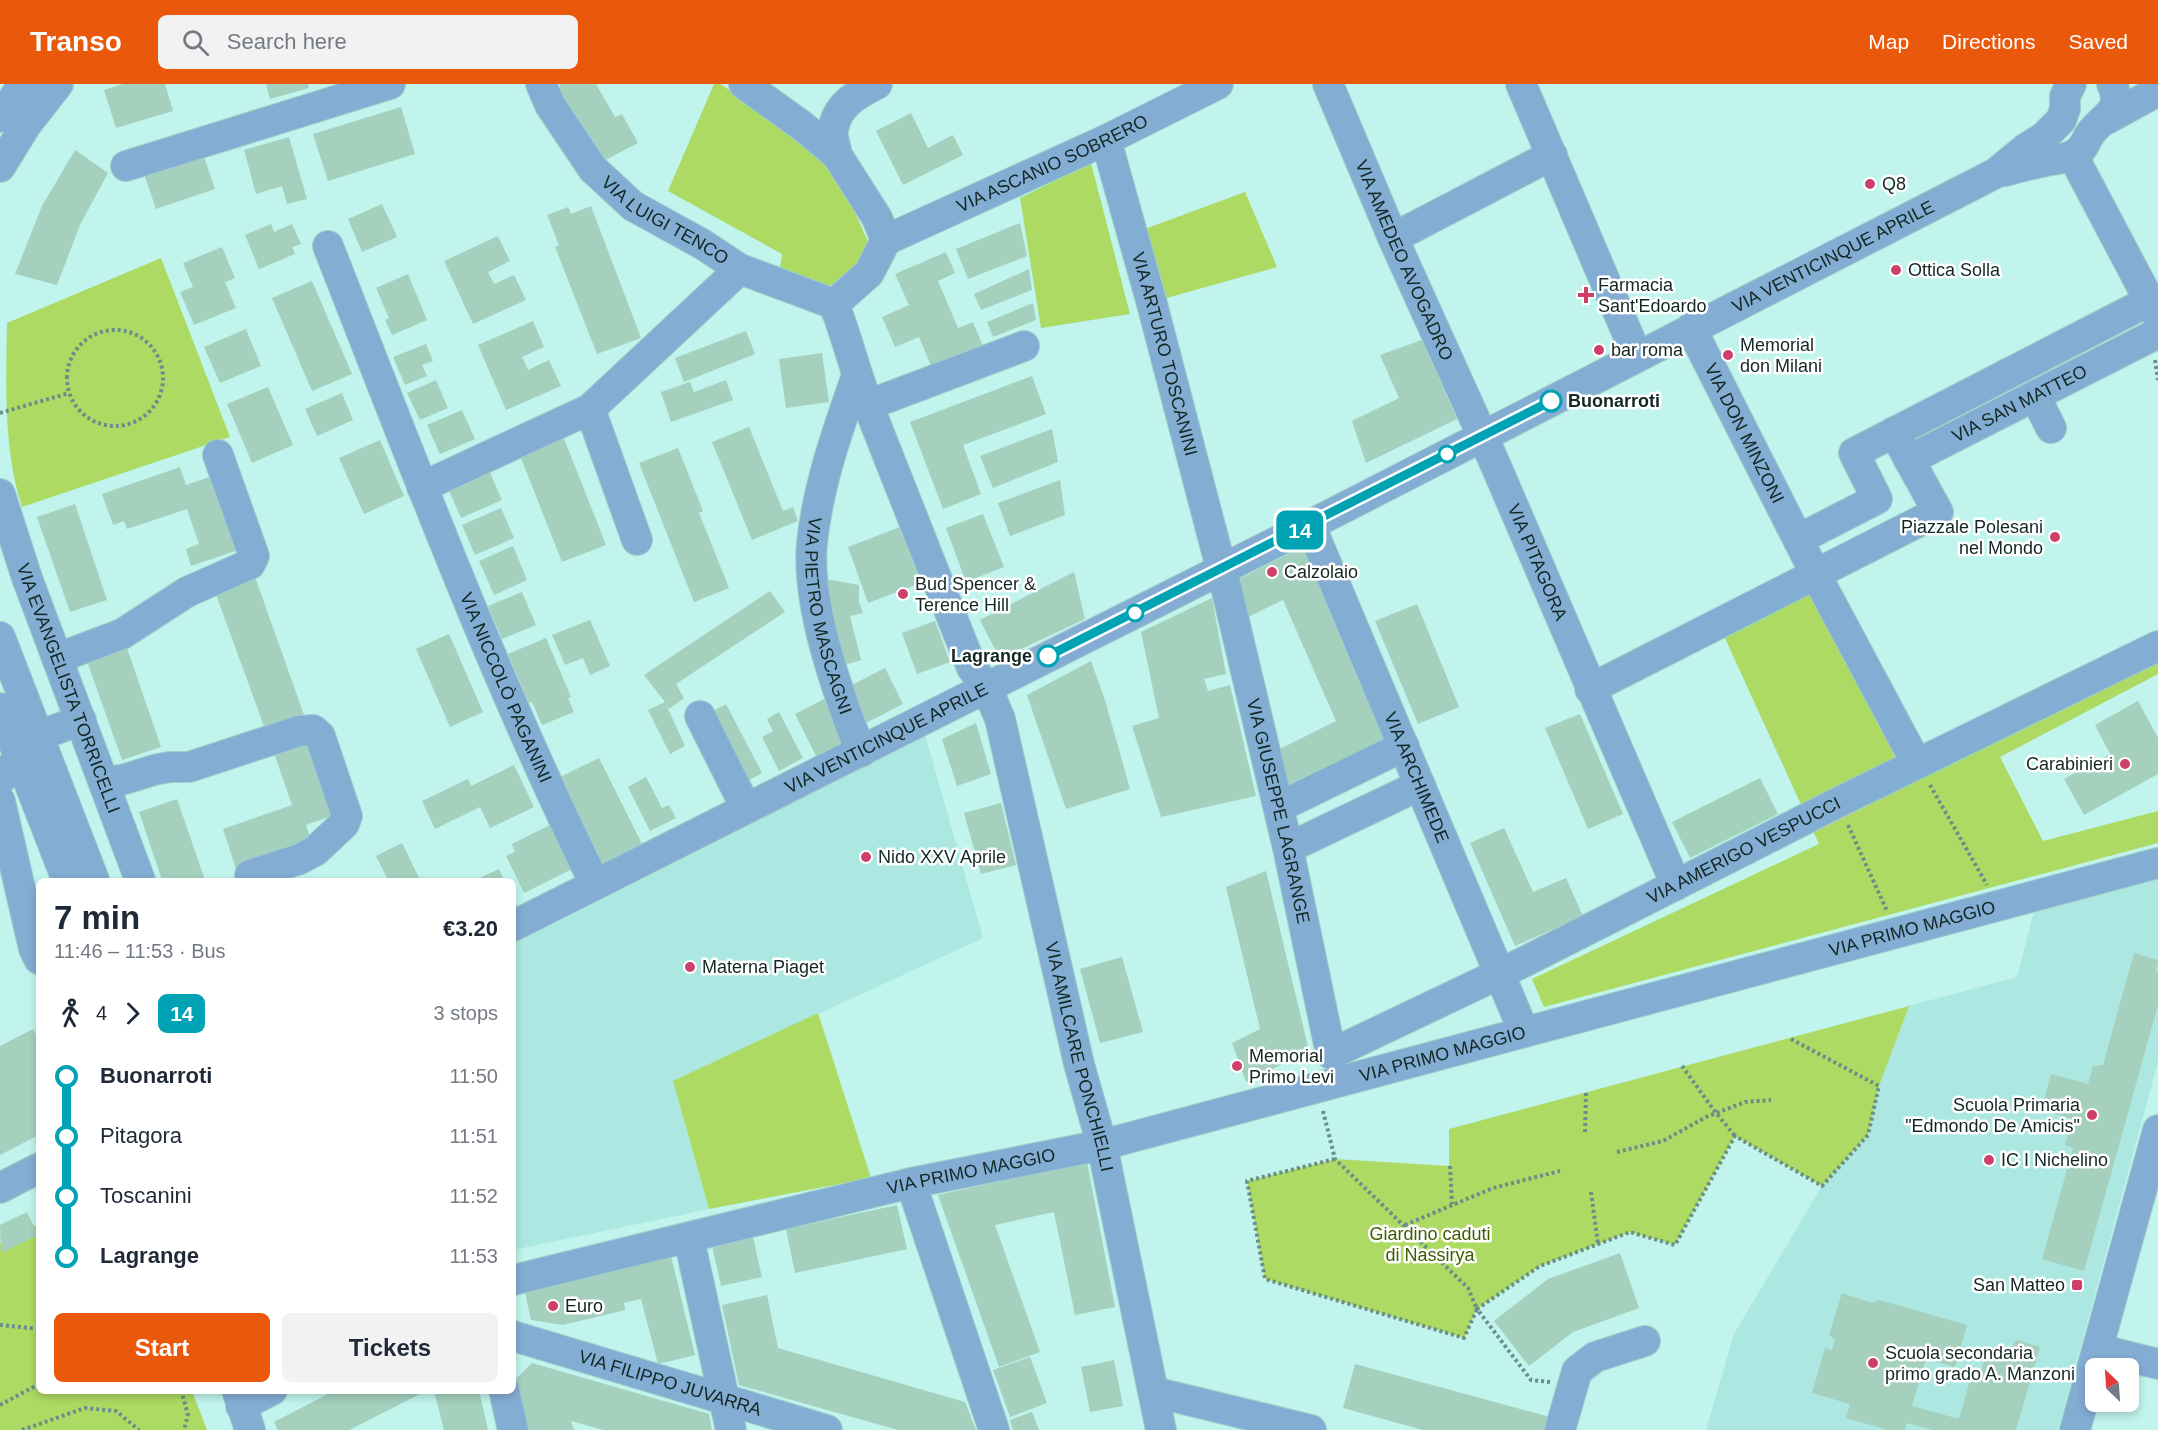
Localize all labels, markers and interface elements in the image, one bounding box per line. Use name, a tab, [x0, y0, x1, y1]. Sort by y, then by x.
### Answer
search box	[158, 15, 578, 69]
text: Transo	[30, 26, 122, 57]
icon: search	[179, 26, 212, 59]
text: Search here	[227, 29, 347, 54]
text: Map	[1868, 30, 1909, 53]
text: Directions	[1942, 30, 2035, 53]
text: Saved	[2068, 30, 2128, 53]
street label: VIA ASCANIO SOBRERO	[954, 111, 1151, 216]
street label: VIA AMEDEO AVOGADRO	[1351, 157, 1457, 364]
street label: VIA LUIGI TENCO	[597, 172, 732, 269]
place label: Q8	[1882, 174, 1906, 194]
marker: Q8	[1863, 177, 1877, 191]
street label: VIA VENTICINQUE APRILE	[1729, 197, 1937, 317]
street label: VIA ARTURO TOSCANINI	[1128, 250, 1201, 458]
place label: Ottica Solla	[1908, 260, 2001, 280]
marker: Ottica Solla	[1889, 263, 1903, 277]
place label: Farmacia Sant'Edoardo	[1598, 275, 1707, 316]
marker: Farmacia Sant'Edoardo	[1579, 288, 1593, 302]
place label: Memorial don Milani	[1740, 335, 1822, 376]
place label: bar roma	[1611, 340, 1684, 360]
marker: bar roma	[1592, 343, 1606, 357]
marker: Memorial don Milani	[1721, 348, 1735, 362]
street label: VIA DON MINZONI	[1701, 360, 1788, 507]
street label: VIA SAN MATTEO	[1949, 361, 2090, 446]
marker: Buonarroti	[1540, 390, 1562, 412]
place label: Buonarroti	[1568, 391, 1660, 411]
unlabelled marker	[1438, 445, 1456, 463]
street label: VIA PITAGORA	[1503, 501, 1571, 623]
line badge: 14	[1273, 510, 1327, 550]
street label: VIA PIETRO MASCAGNI	[801, 516, 856, 717]
place label: Piazzale Polesani nel Mondo	[1901, 517, 2043, 558]
text: 14	[1288, 519, 1312, 542]
marker: Piazzale Polesani nel Mondo	[2048, 530, 2062, 544]
street label: VIA EVANGELISTA TORRICELLI	[13, 561, 124, 816]
place label: Calzolaio	[1284, 562, 1358, 582]
marker: Calzolaio	[1265, 565, 1279, 579]
place label: Bud Spencer & Terence Hill	[915, 574, 1036, 615]
marker: Bud Spencer & Terence Hill	[896, 587, 910, 601]
street label: VIA NICCOLÒ PAGANINI	[456, 590, 556, 786]
unlabelled marker	[1126, 604, 1144, 622]
marker: Lagrange	[1037, 645, 1059, 667]
place label: Lagrange	[951, 646, 1032, 666]
street label: VIA VENTICINQUE APRILE	[782, 679, 991, 797]
street label: VIA GIUSEPPE LAGRANGE	[1243, 697, 1314, 925]
street label: VIA ARCHIMEDE	[1380, 709, 1453, 846]
place label: Carabinieri	[2026, 754, 2113, 774]
marker: Carabinieri	[2118, 757, 2132, 771]
street label: VIA AMERIGO VESPUCCI	[1644, 793, 1844, 908]
place label: Nido XXV Aprile	[878, 847, 1006, 867]
marker: Nido XXV Aprile	[859, 850, 873, 864]
street label: VIA PRIMO MAGGIO	[1827, 897, 1997, 960]
text: 7 min	[54, 899, 140, 936]
text: €3.20	[443, 916, 498, 941]
text: 11:46 – 11:53 · Bus	[54, 940, 226, 962]
street label: VIA AMILCARE PONCHIELLI	[1041, 940, 1117, 1174]
place label: Materna Piaget	[702, 957, 824, 977]
marker: Materna Piaget	[683, 960, 697, 974]
icon: walk	[54, 997, 87, 1030]
icon: forward	[116, 997, 149, 1030]
text: 4	[96, 1002, 107, 1024]
text: 14	[170, 1002, 193, 1025]
text: 3 stops	[434, 1002, 498, 1024]
street label: VIA PRIMO MAGGIO	[1357, 1022, 1528, 1086]
place label: Memorial Primo Levi	[1249, 1046, 1334, 1087]
marker: Memorial Primo Levi	[1230, 1059, 1244, 1073]
text: Buonarroti	[100, 1063, 212, 1088]
text: 11:50	[449, 1065, 498, 1087]
place label: Scuola Primaria "Edmondo De Amicis"	[1905, 1095, 2081, 1136]
marker: Scuola Primaria "Edmondo De Amicis"	[2085, 1108, 2099, 1122]
text: Pitagora	[100, 1123, 182, 1148]
text: 11:51	[449, 1125, 498, 1147]
street label: VIA PRIMO MAGGIO	[885, 1145, 1057, 1198]
place label: IC I Nichelino	[2001, 1150, 2108, 1170]
marker: IC I Nichelino	[1982, 1153, 1996, 1167]
text: Toscanini	[100, 1183, 192, 1208]
text: 11:52	[449, 1185, 498, 1207]
park label: Giardino caduti di Nassirya	[1369, 1224, 1491, 1265]
text: Lagrange	[100, 1243, 199, 1268]
text: 11:53	[449, 1245, 498, 1267]
place label: San Matteo	[1973, 1275, 2065, 1295]
marker: San Matteo	[2070, 1278, 2084, 1292]
place label: Euro	[565, 1296, 603, 1316]
marker: Euro	[546, 1299, 560, 1313]
button: Start	[54, 1313, 270, 1382]
button: Tickets	[282, 1313, 498, 1382]
place label: Scuola secondaria primo grado A. Manzoni	[1885, 1343, 2075, 1384]
street label: VIA FILIPPO JUVARRA	[576, 1346, 764, 1420]
marker: Scuola secondaria primo grado A. Manzoni	[1866, 1356, 1880, 1370]
north arrow	[2085, 1358, 2139, 1412]
map controls	[2085, 1358, 2139, 1412]

